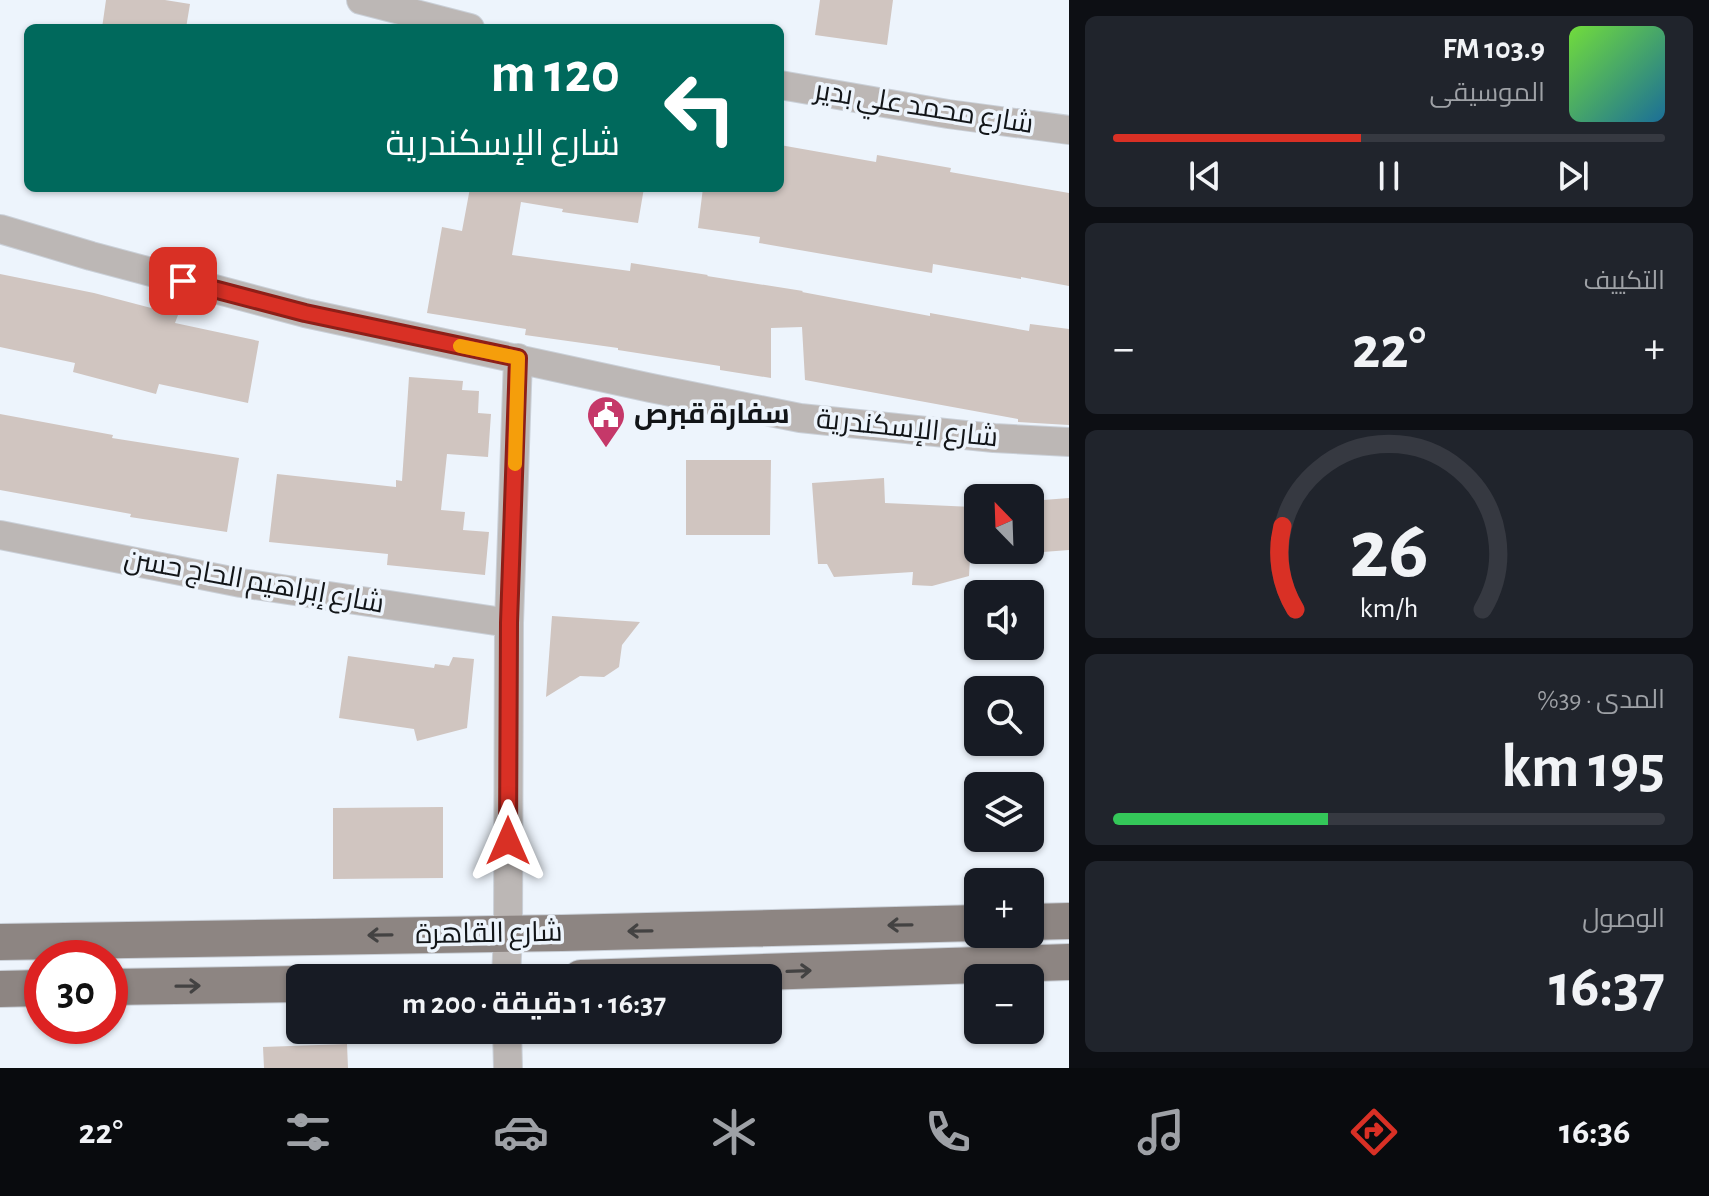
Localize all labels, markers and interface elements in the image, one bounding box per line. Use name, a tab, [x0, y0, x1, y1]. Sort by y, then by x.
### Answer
text: 103.9 FM	[1442, 34, 1545, 64]
text: 120 m	[491, 46, 620, 102]
icon: left	[648, 56, 752, 160]
street label: شارع محمد علي بدير	[810, 76, 1036, 145]
text: الموسيقى	[1430, 80, 1545, 106]
text: شارع الإسكندرية	[385, 126, 620, 162]
icon: previous	[1183, 154, 1227, 198]
icon: pause	[1367, 154, 1411, 198]
icon: next	[1551, 154, 1595, 198]
pin	[149, 247, 217, 315]
icon: arrive	[161, 259, 205, 303]
text: التكييف	[1583, 268, 1665, 294]
text: 22°	[1352, 319, 1426, 379]
text: −	[1113, 327, 1134, 371]
text: +	[1644, 327, 1665, 371]
public building icon: سفارة قبرص	[585, 394, 627, 449]
place label: سفارة قبرص	[634, 401, 790, 430]
street label: شارع الإسكندرية	[814, 405, 999, 455]
north arrow	[964, 484, 1044, 564]
map controls	[964, 484, 1044, 1044]
text: 26	[1349, 509, 1429, 593]
street label: شارع إبراهيم الحاج حسن	[121, 544, 386, 623]
button: sound	[964, 580, 1044, 660]
text: km/h	[1360, 594, 1418, 623]
button: search	[964, 676, 1044, 756]
text: المدى · 39%	[1537, 687, 1665, 713]
text: 195 km	[1501, 738, 1665, 798]
button: layers	[964, 772, 1044, 852]
position arrow	[466, 799, 550, 883]
button: +	[964, 868, 1044, 948]
text: الوصول	[1582, 906, 1665, 932]
one-way arrow	[887, 917, 914, 932]
street label: شارع القاهرة	[415, 918, 563, 952]
one-way arrow	[627, 924, 654, 939]
one-way arrow	[367, 927, 394, 943]
speed limit sign: 30	[24, 940, 128, 1044]
text: 16:37	[1549, 957, 1665, 1017]
one-way arrow	[785, 963, 812, 978]
button: −	[964, 964, 1044, 1044]
one-way arrow	[174, 978, 201, 994]
text: 16:37 · 1 دقيقة · 200 m	[402, 989, 666, 1019]
icon: filters	[280, 1104, 336, 1160]
icon: car	[493, 1104, 549, 1160]
icon: climate	[706, 1104, 762, 1160]
icon: phone	[920, 1104, 976, 1160]
icon: music	[1133, 1104, 1189, 1160]
icon: directions	[1346, 1104, 1402, 1160]
text: 22°	[79, 1114, 123, 1150]
text: 16:36	[1559, 1114, 1630, 1150]

